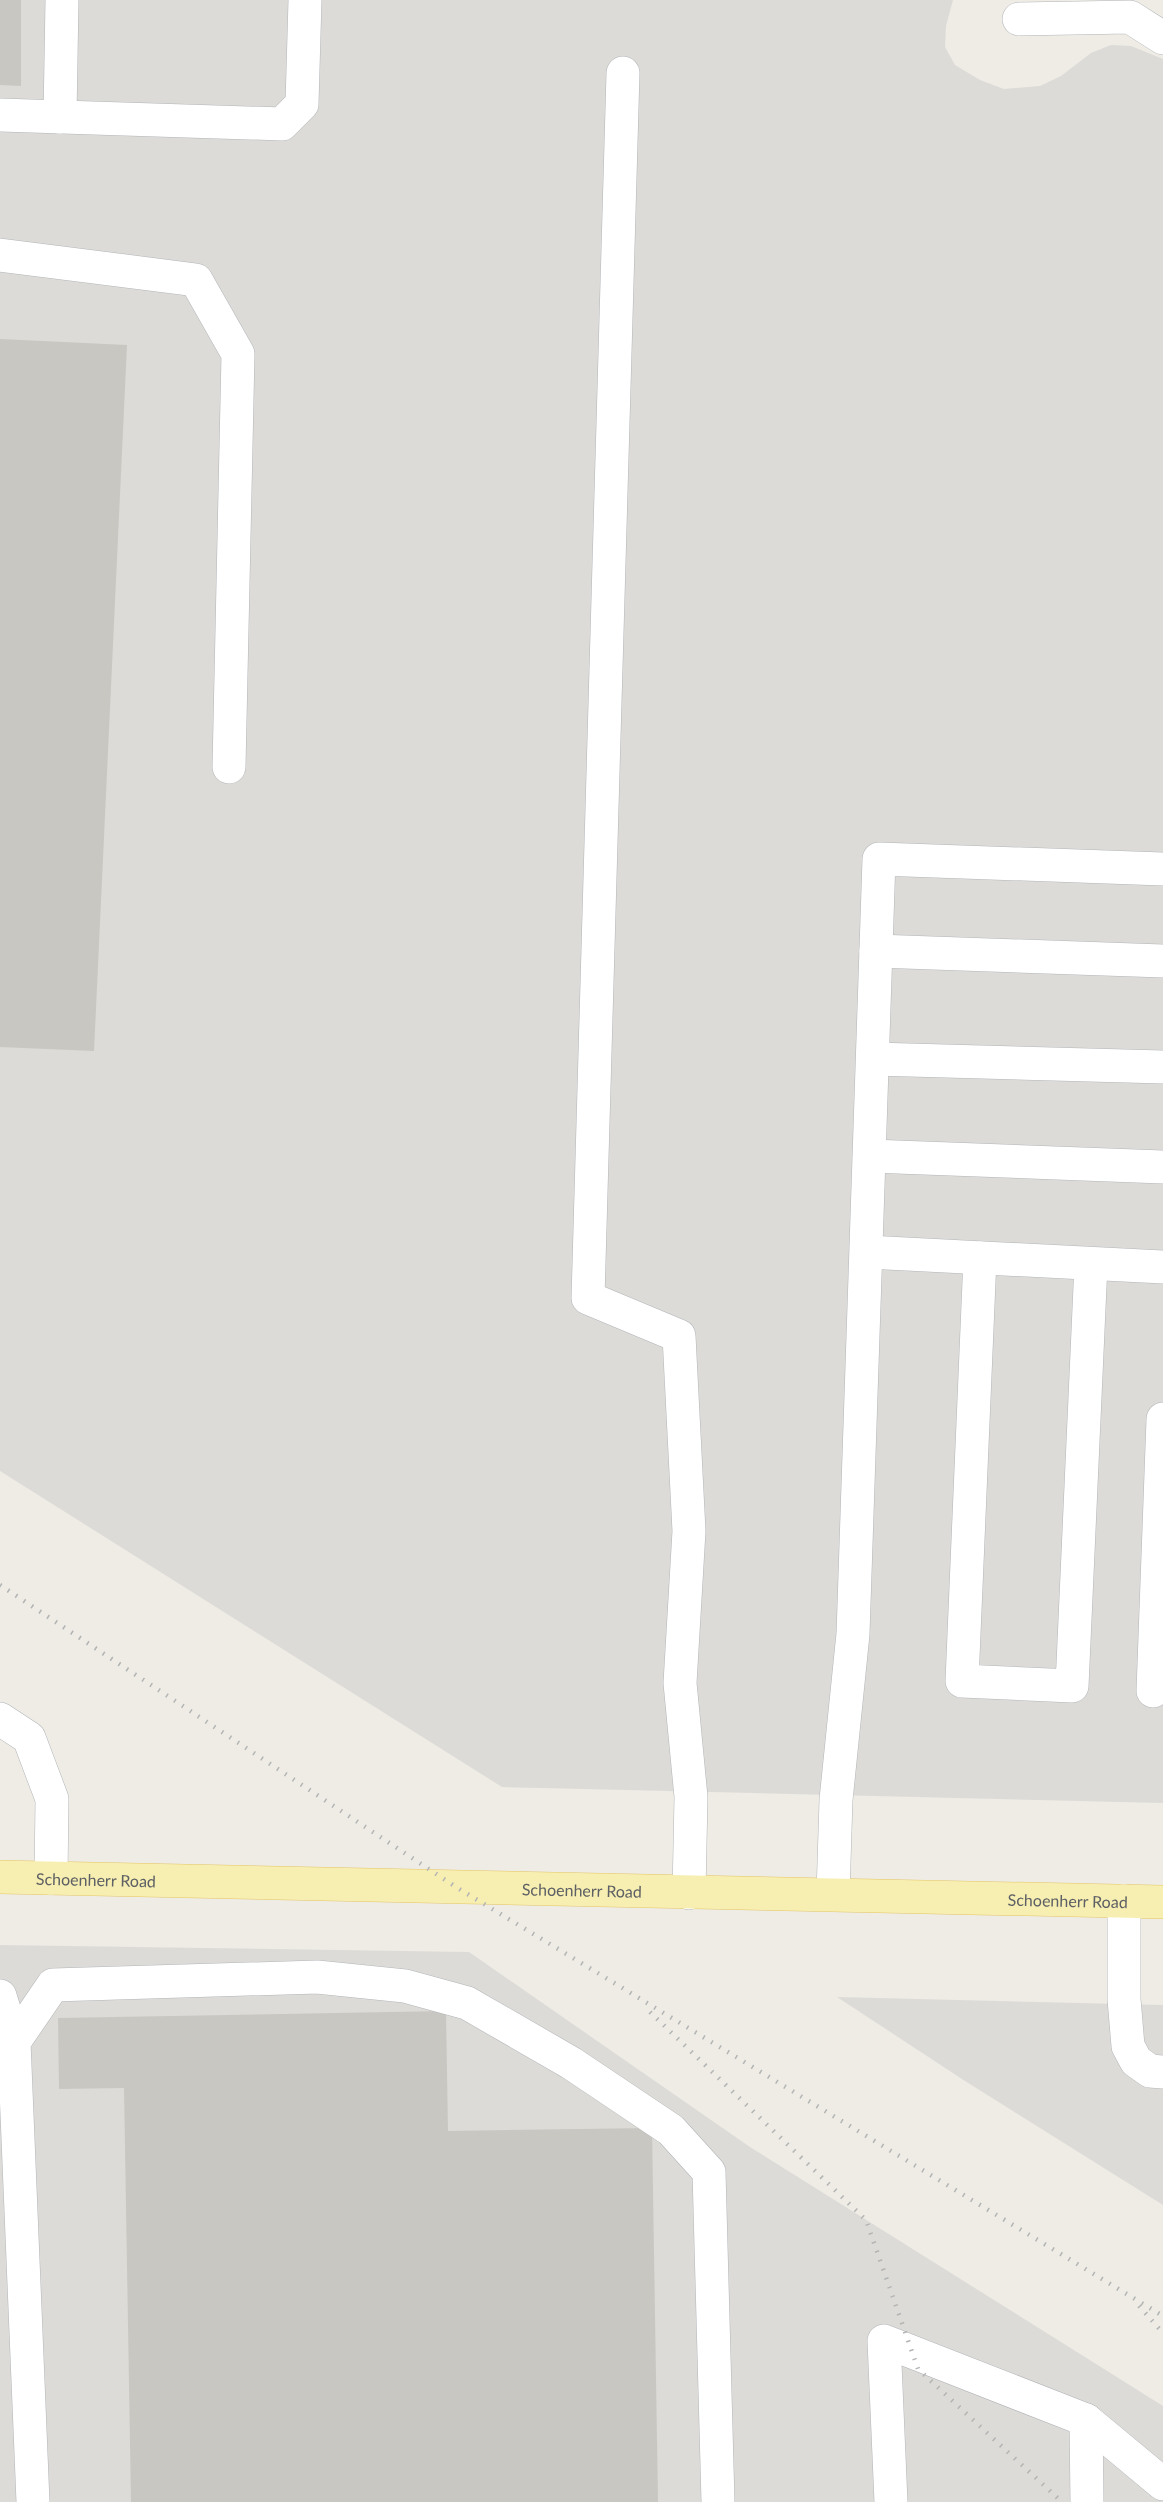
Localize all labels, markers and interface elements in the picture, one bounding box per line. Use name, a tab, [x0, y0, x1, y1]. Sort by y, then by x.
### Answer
street label: Schoenherr Road	[36, 1868, 156, 1890]
street label: Schoenherr Road	[522, 1879, 642, 1900]
street label: Schoenherr Road	[1008, 1889, 1128, 1911]

